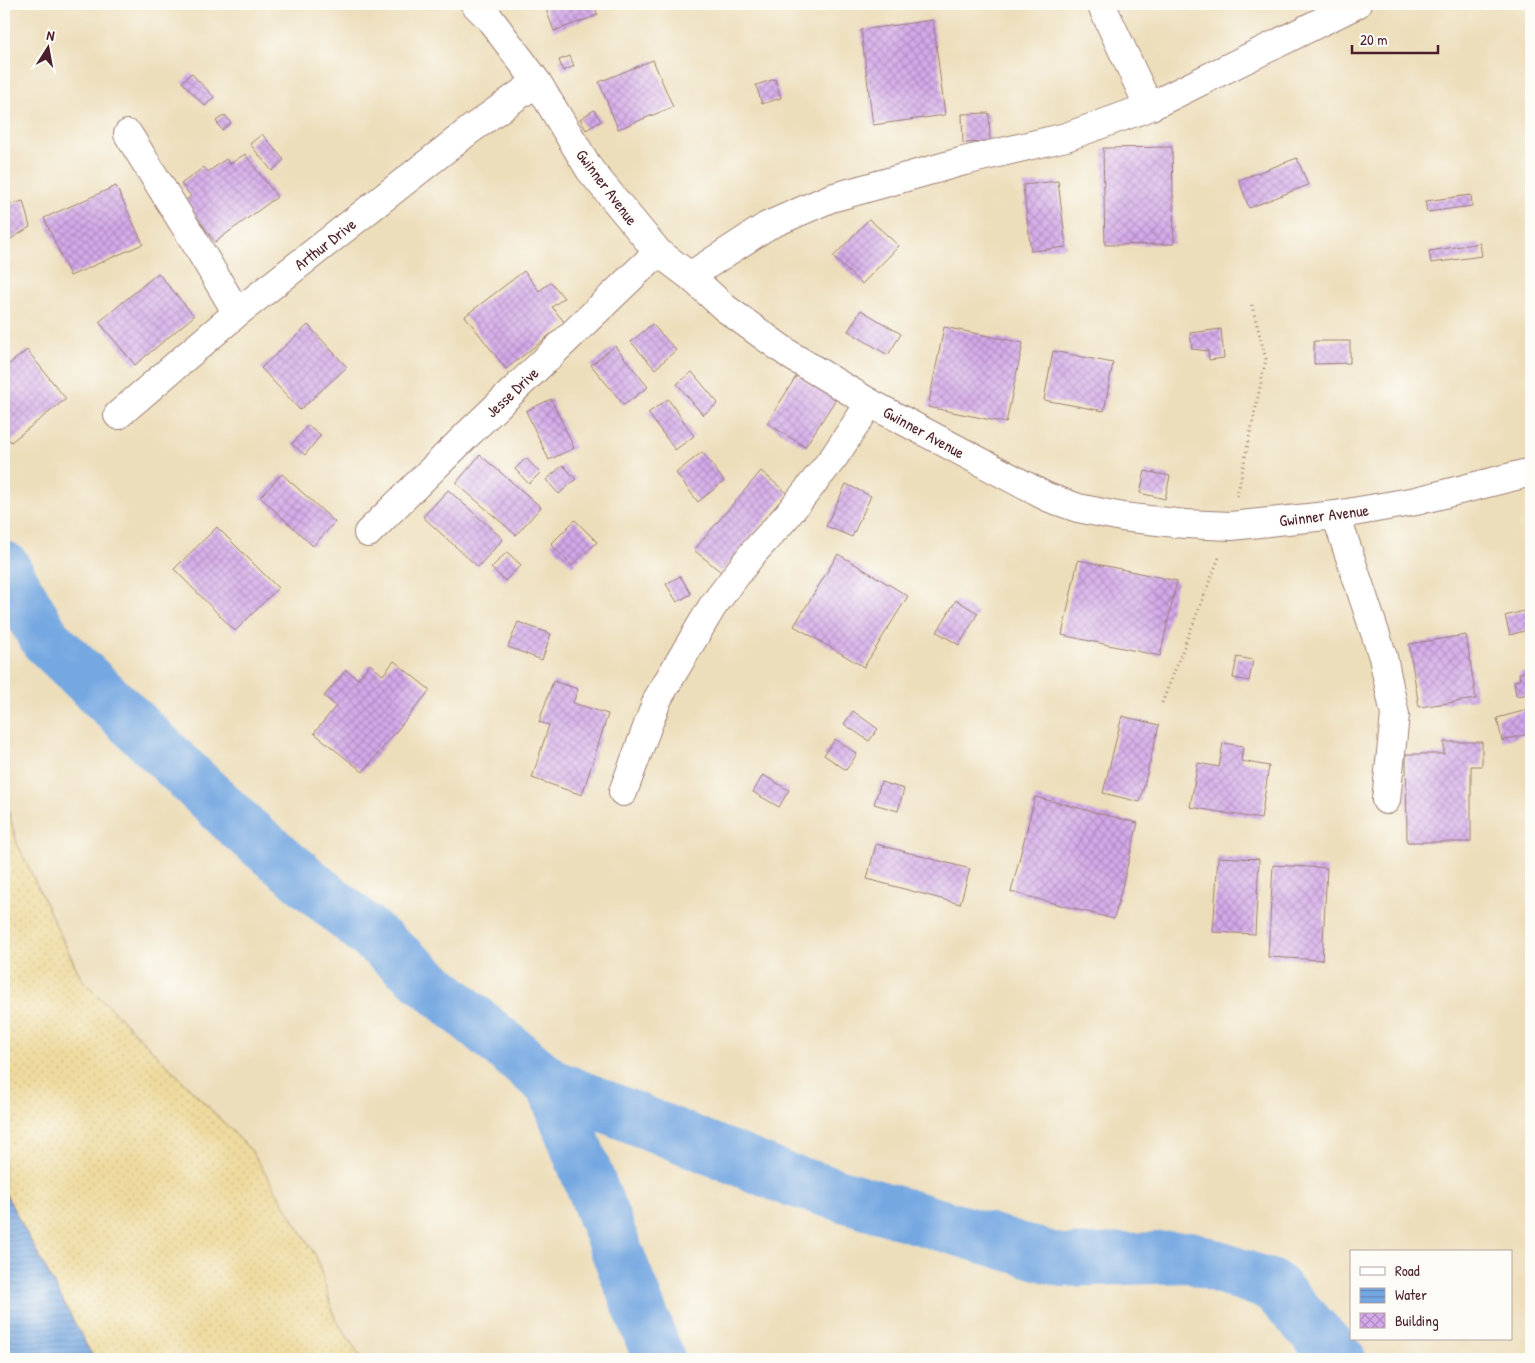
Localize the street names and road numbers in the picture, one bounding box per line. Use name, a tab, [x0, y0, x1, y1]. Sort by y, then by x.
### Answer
street label: Gwinner Avenue	[571, 144, 643, 230]
street label: Arthur Drive	[290, 213, 361, 275]
street label: Jesse Drive	[481, 361, 544, 422]
street label: Gwinner Avenue	[879, 401, 969, 464]
street label: Gwinner Avenue	[1278, 499, 1371, 531]

